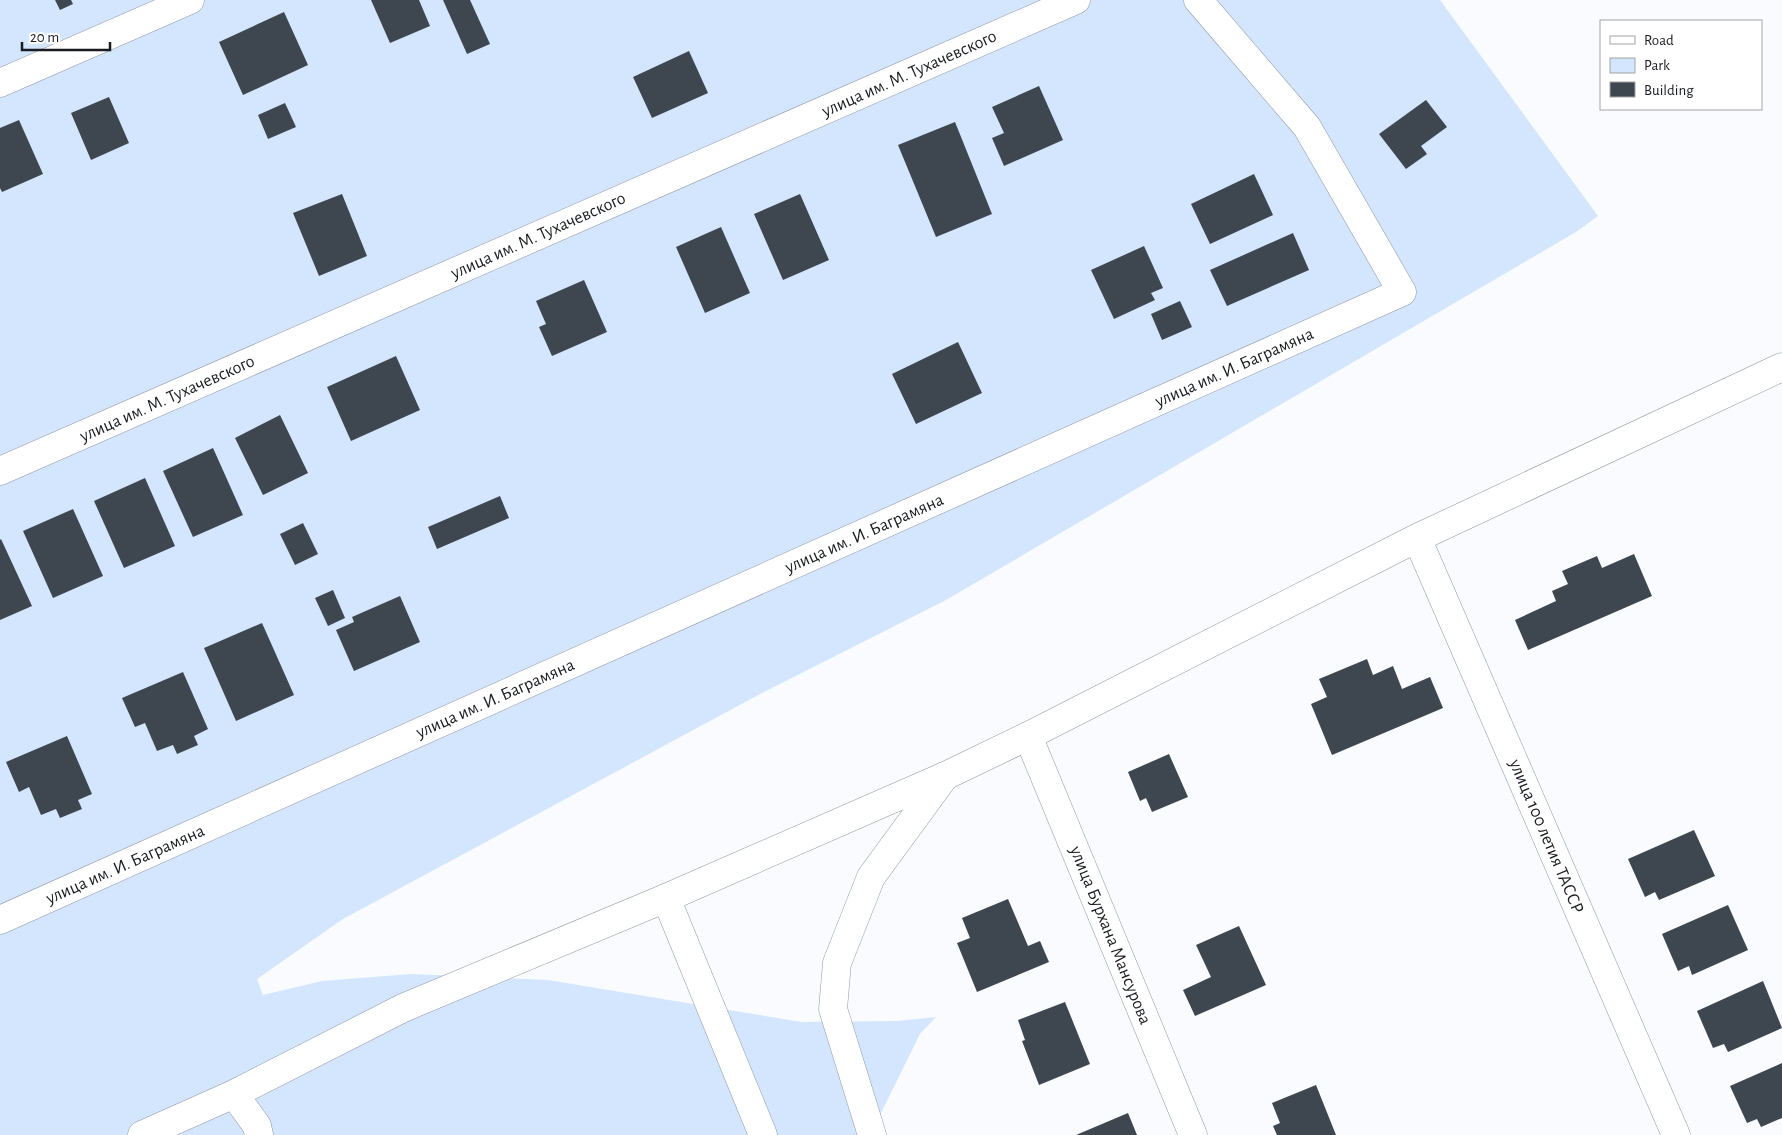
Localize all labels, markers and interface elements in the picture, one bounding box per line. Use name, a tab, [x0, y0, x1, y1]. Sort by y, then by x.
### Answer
scale bar	[22, 20, 110, 52]
legend	[1600, 20, 1762, 110]
street label: улица им. М. Тухачевского	[818, 27, 999, 121]
text: 20 m	[30, 30, 59, 45]
text: Road	[1644, 33, 1674, 48]
text: Park	[1644, 58, 1670, 73]
text: Building	[1644, 83, 1694, 98]
street label: улица им. М. Тухачевского	[447, 189, 628, 283]
street label: улица им. И. Баграмяна	[1152, 325, 1316, 411]
street label: улица им. М. Тухачевского	[76, 352, 257, 446]
street label: улица им. И. Баграмяна	[782, 491, 946, 577]
street label: улица им. И. Баграмяна	[413, 656, 577, 742]
street label: улица 100 летия ТАССР	[1505, 756, 1587, 916]
street label: улица им. И. Баграмяна	[43, 822, 207, 908]
street label: улица Бурхана Мансурова	[1066, 843, 1154, 1027]

